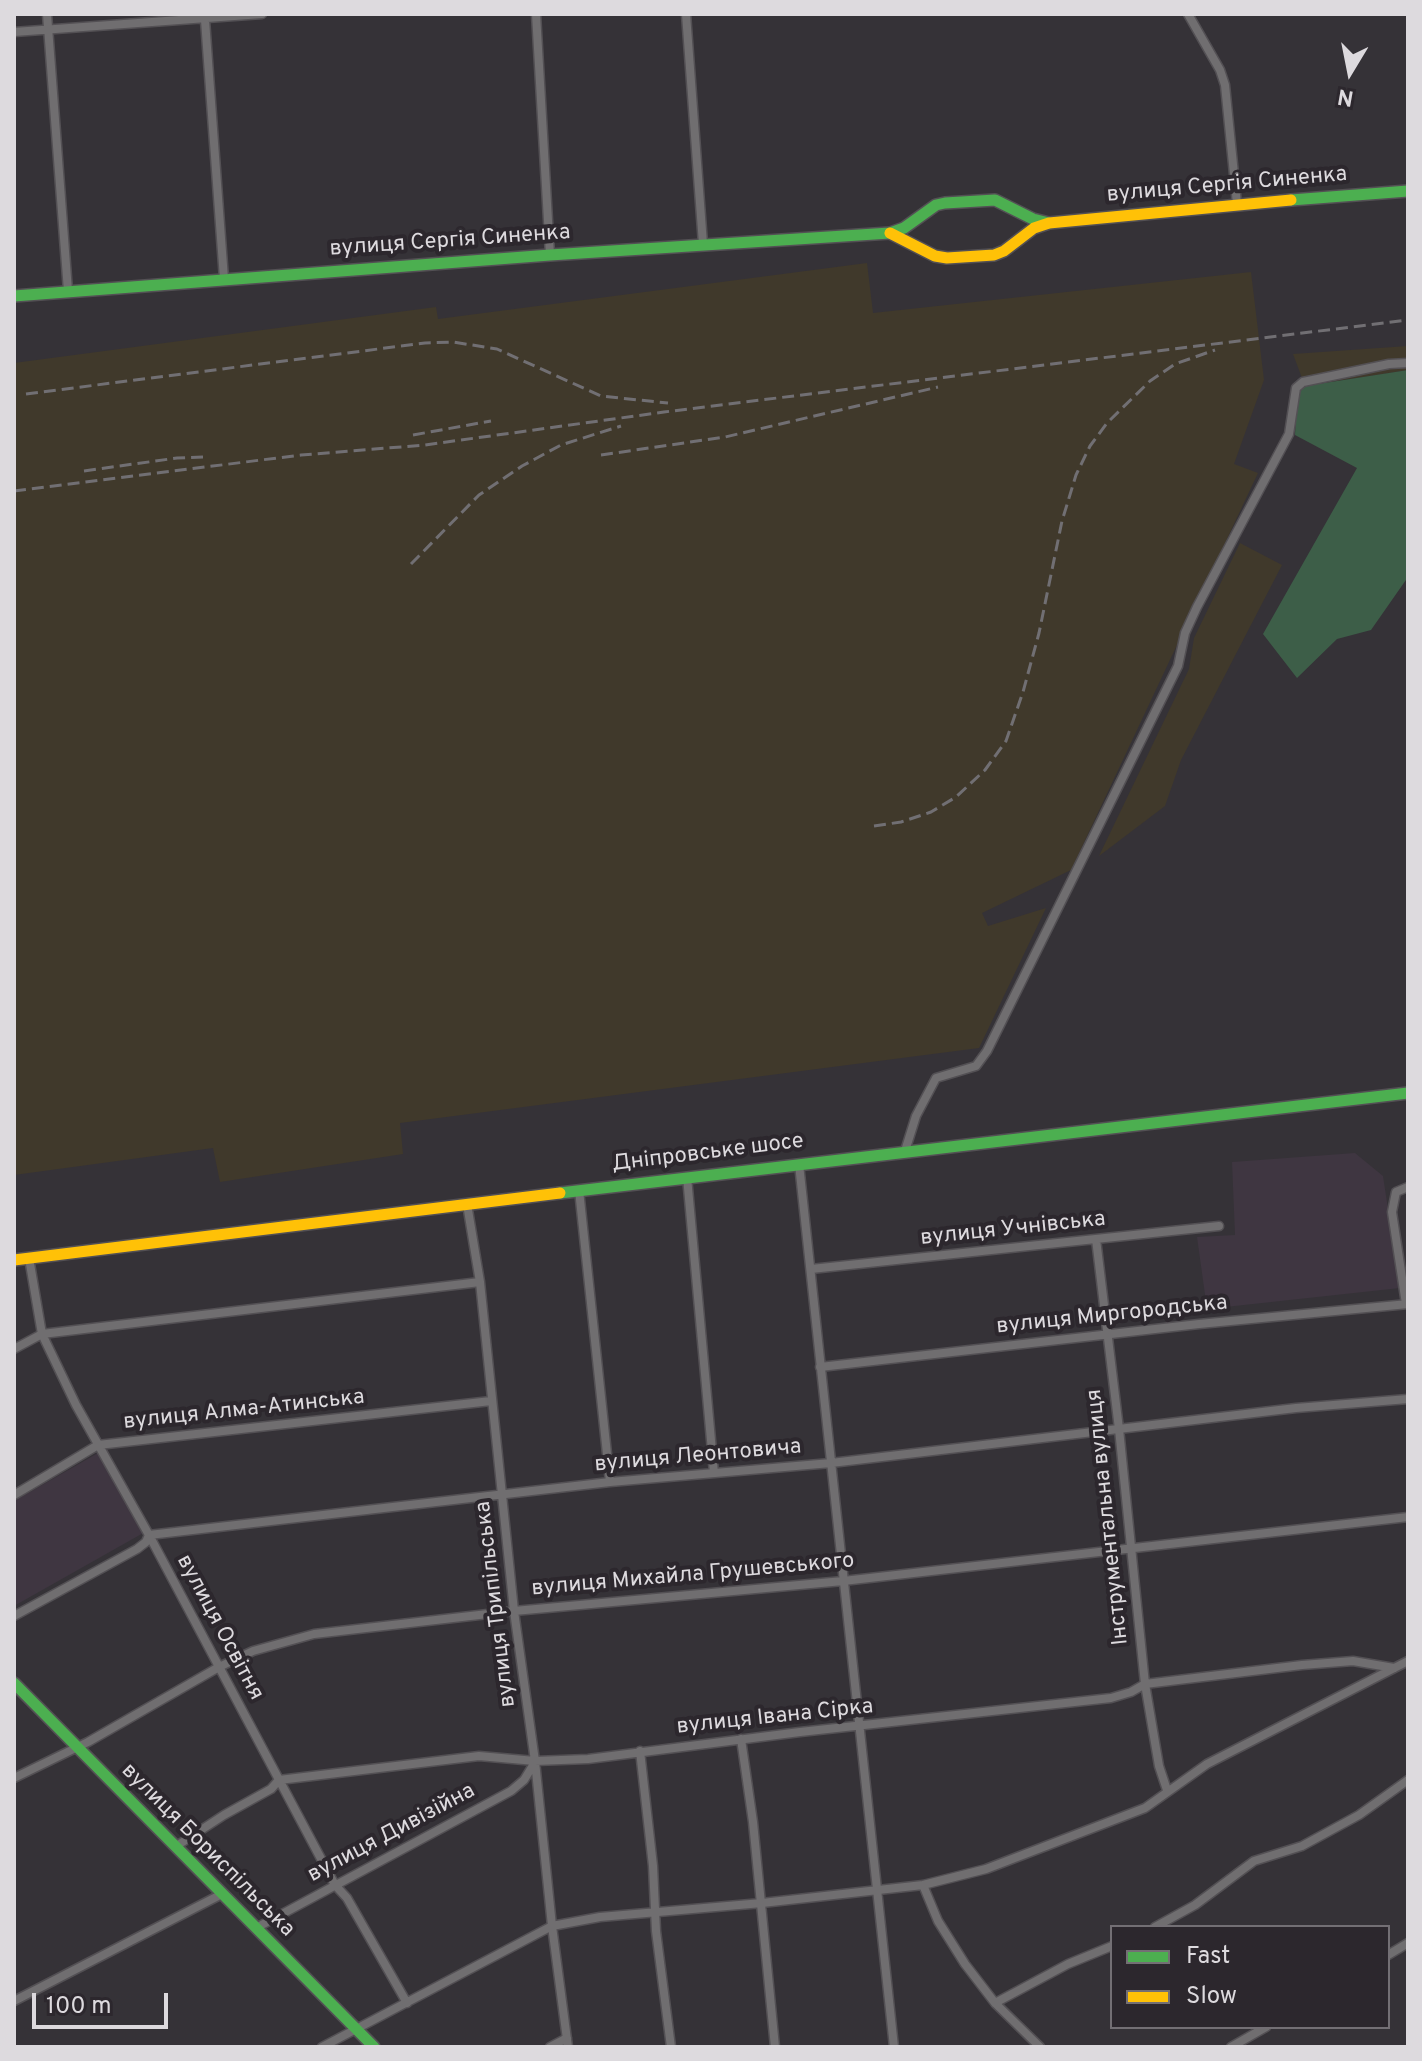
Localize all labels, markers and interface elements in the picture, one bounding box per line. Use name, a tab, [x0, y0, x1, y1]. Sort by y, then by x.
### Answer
north arrow	[1310, 32, 1390, 112]
text: N	[1336, 81, 1356, 111]
street label: вулиця Сергія Синенка	[1106, 162, 1348, 210]
street label: вулиця Сергія Синенка	[329, 220, 571, 264]
street label: Дніпровське шосе	[611, 1129, 805, 1179]
street label: вулиця Учнівська	[919, 1207, 1107, 1253]
street label: вулиця Миргородська	[995, 1291, 1229, 1341]
street label: вулиця Алма-Атинська	[122, 1385, 366, 1437]
street label: Інструментальна вулиця	[1082, 1388, 1136, 1646]
street label: вулиця Леонтовича	[593, 1435, 803, 1479]
street label: вулиця Трипільська	[471, 1499, 523, 1709]
street label: вулиця Михайла Грушевського	[530, 1549, 856, 1603]
street label: вулиця Освітня	[170, 1551, 268, 1705]
street label: вулиця Івана Сірка	[675, 1695, 875, 1741]
street label: вулиця Бориспільська	[115, 1759, 299, 1943]
street label: вулиця Дивізійна	[304, 1779, 480, 1889]
legend	[1110, 1925, 1390, 2029]
text: Fast	[1186, 1942, 1230, 1972]
scale bar	[36, 1977, 172, 2027]
text: Slow	[1186, 1982, 1237, 2012]
text: 100 m	[46, 1992, 112, 2022]

